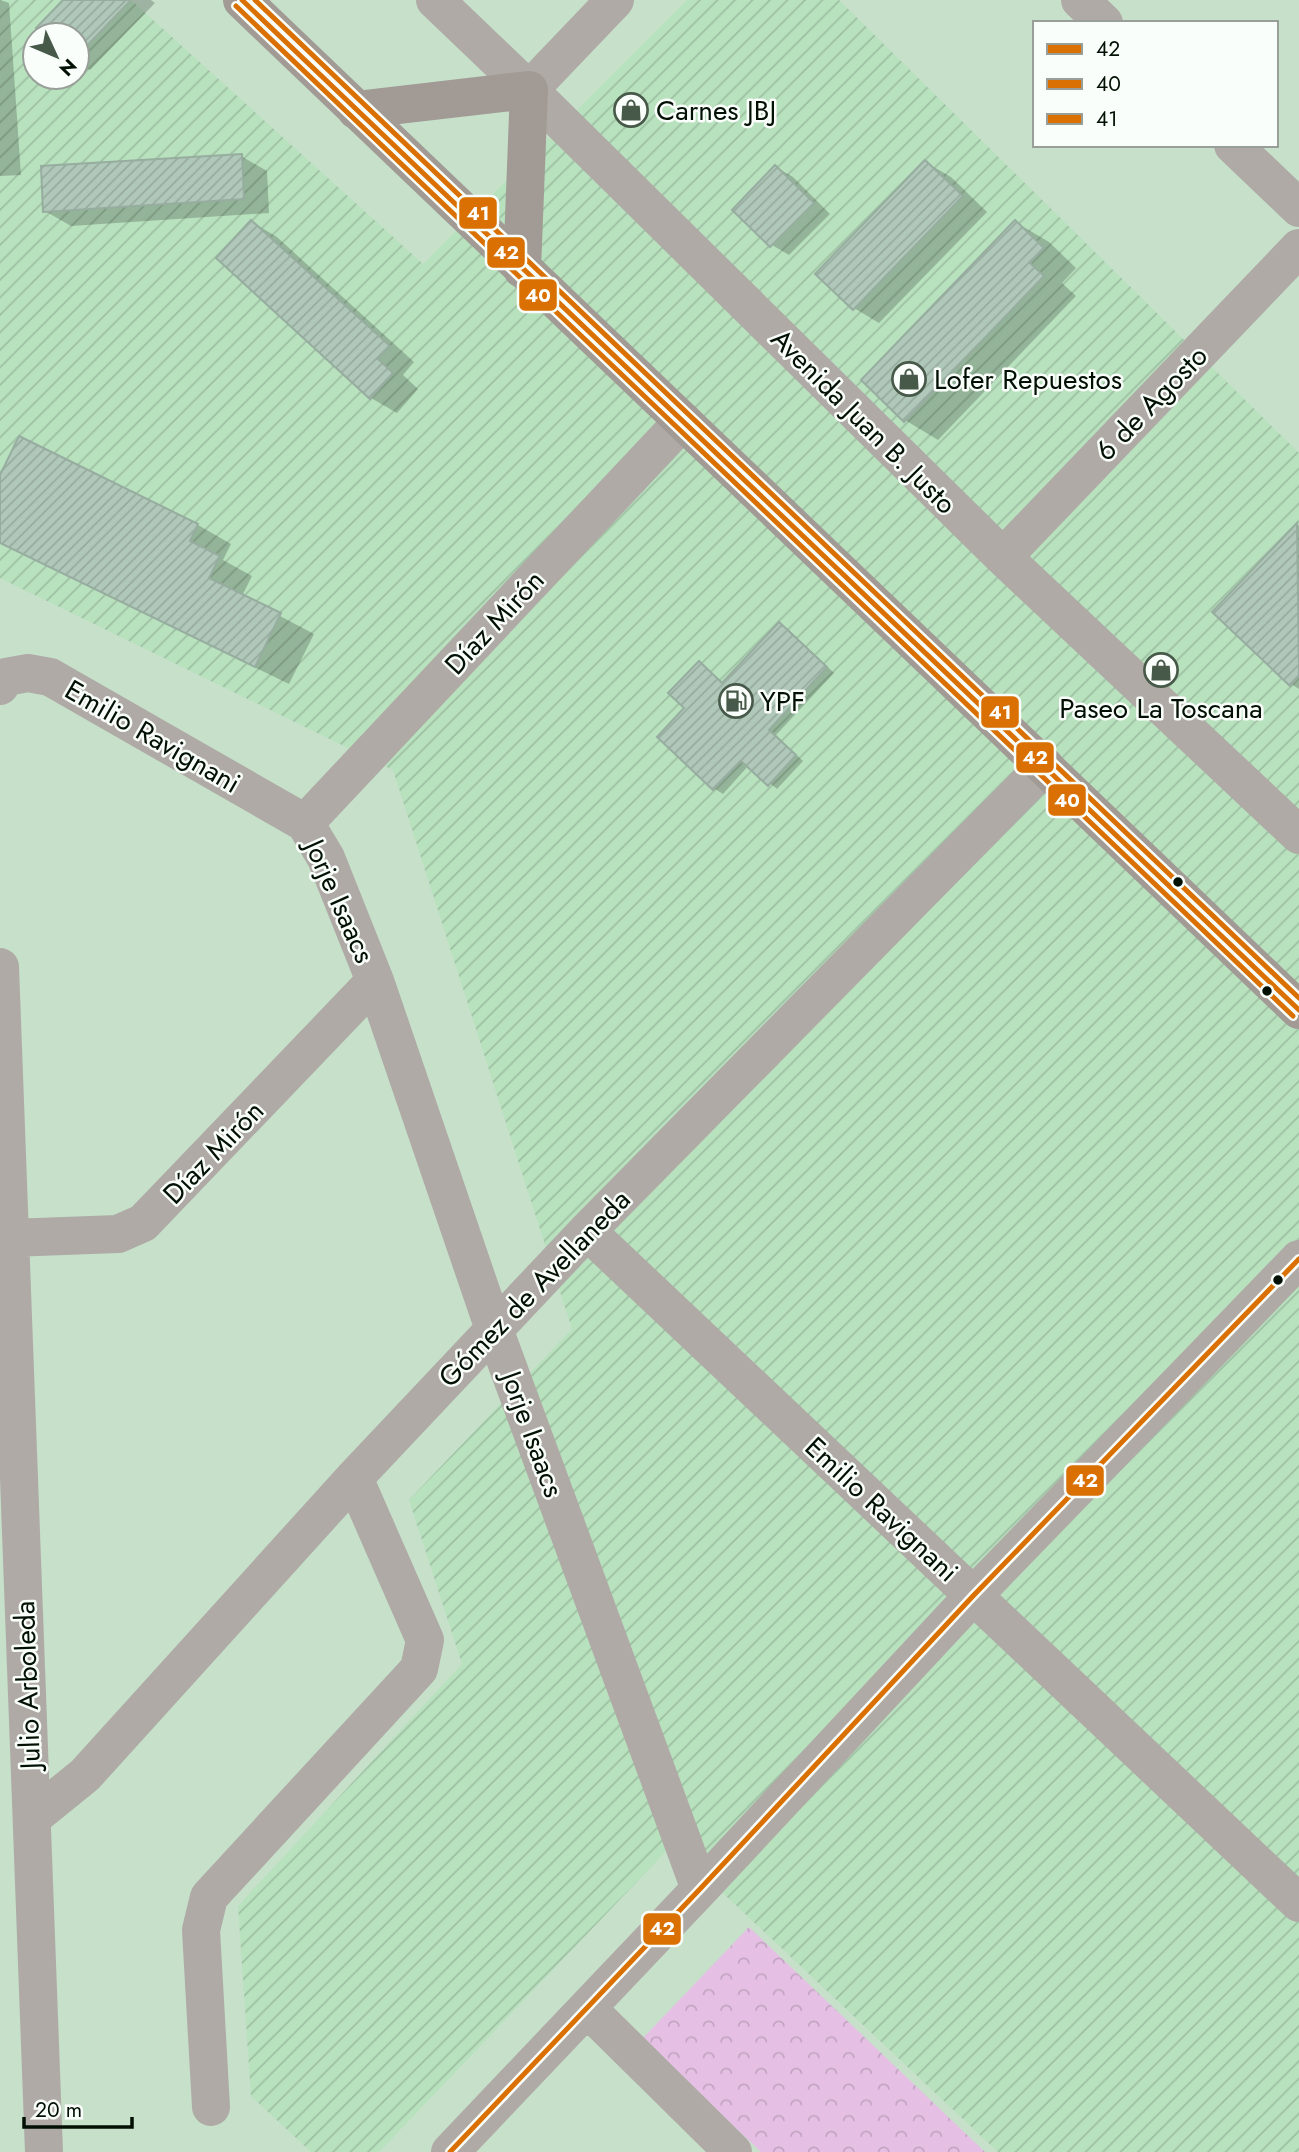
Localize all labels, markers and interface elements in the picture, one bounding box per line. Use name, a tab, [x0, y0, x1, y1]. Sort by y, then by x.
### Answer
north arrow	[21, 21, 91, 91]
legend	[1033, 21, 1278, 147]
text: 42	[1096, 34, 1120, 64]
text: N	[53, 53, 83, 82]
text: 40	[1096, 69, 1121, 99]
place label: Carnes JBJ	[656, 90, 776, 131]
shop icon: Carnes JBJ	[612, 91, 650, 129]
text: 41	[1096, 104, 1118, 134]
line badge: 41	[458, 196, 498, 230]
text: 41	[467, 200, 489, 227]
line badge: 42	[486, 236, 526, 269]
text: 42	[493, 239, 519, 266]
line badge: 40	[518, 278, 558, 312]
text: 40	[525, 282, 551, 309]
street label: Avenida Juan B. Justo	[761, 319, 966, 524]
street label: 6 de Agosto	[1086, 336, 1217, 470]
place label: Lofer Repuestos	[934, 359, 1122, 400]
shop icon: Lofer Repuestos	[890, 360, 928, 398]
street label: Díaz Mirón	[435, 561, 554, 684]
shop icon: Paseo La Toscana	[1142, 651, 1180, 689]
street label: Emilio Ravignani	[57, 670, 248, 803]
place label: YPF	[760, 681, 805, 722]
fuel station icon: YPF	[717, 682, 755, 720]
place label: Paseo La Toscana	[1059, 688, 1263, 729]
line badge: 41	[980, 695, 1020, 729]
text: 41	[989, 699, 1011, 726]
line badge: 42	[1015, 741, 1055, 774]
text: 42	[1022, 744, 1048, 771]
line badge: 40	[1047, 783, 1087, 817]
text: 40	[1054, 787, 1080, 814]
street label: Jorje Isaacs	[293, 829, 385, 969]
unlabelled marker	[1171, 875, 1185, 889]
unlabelled marker	[1260, 984, 1274, 998]
street label: Díaz Mirón	[153, 1091, 273, 1213]
street label: Gómez de Avellaneda	[429, 1180, 640, 1397]
unlabelled marker	[1271, 1273, 1285, 1287]
street label: Jorje Isaacs	[489, 1362, 574, 1503]
street label: Emilio Ravignani	[796, 1427, 968, 1591]
line badge: 42	[1065, 1464, 1105, 1497]
text: 42	[1072, 1467, 1098, 1494]
street label: Julio Arboleda	[4, 1600, 51, 1774]
line badge: 42	[642, 1912, 682, 1946]
text: 42	[649, 1915, 675, 1942]
scale bar	[24, 2086, 133, 2130]
text: 20 m	[35, 2095, 82, 2125]

